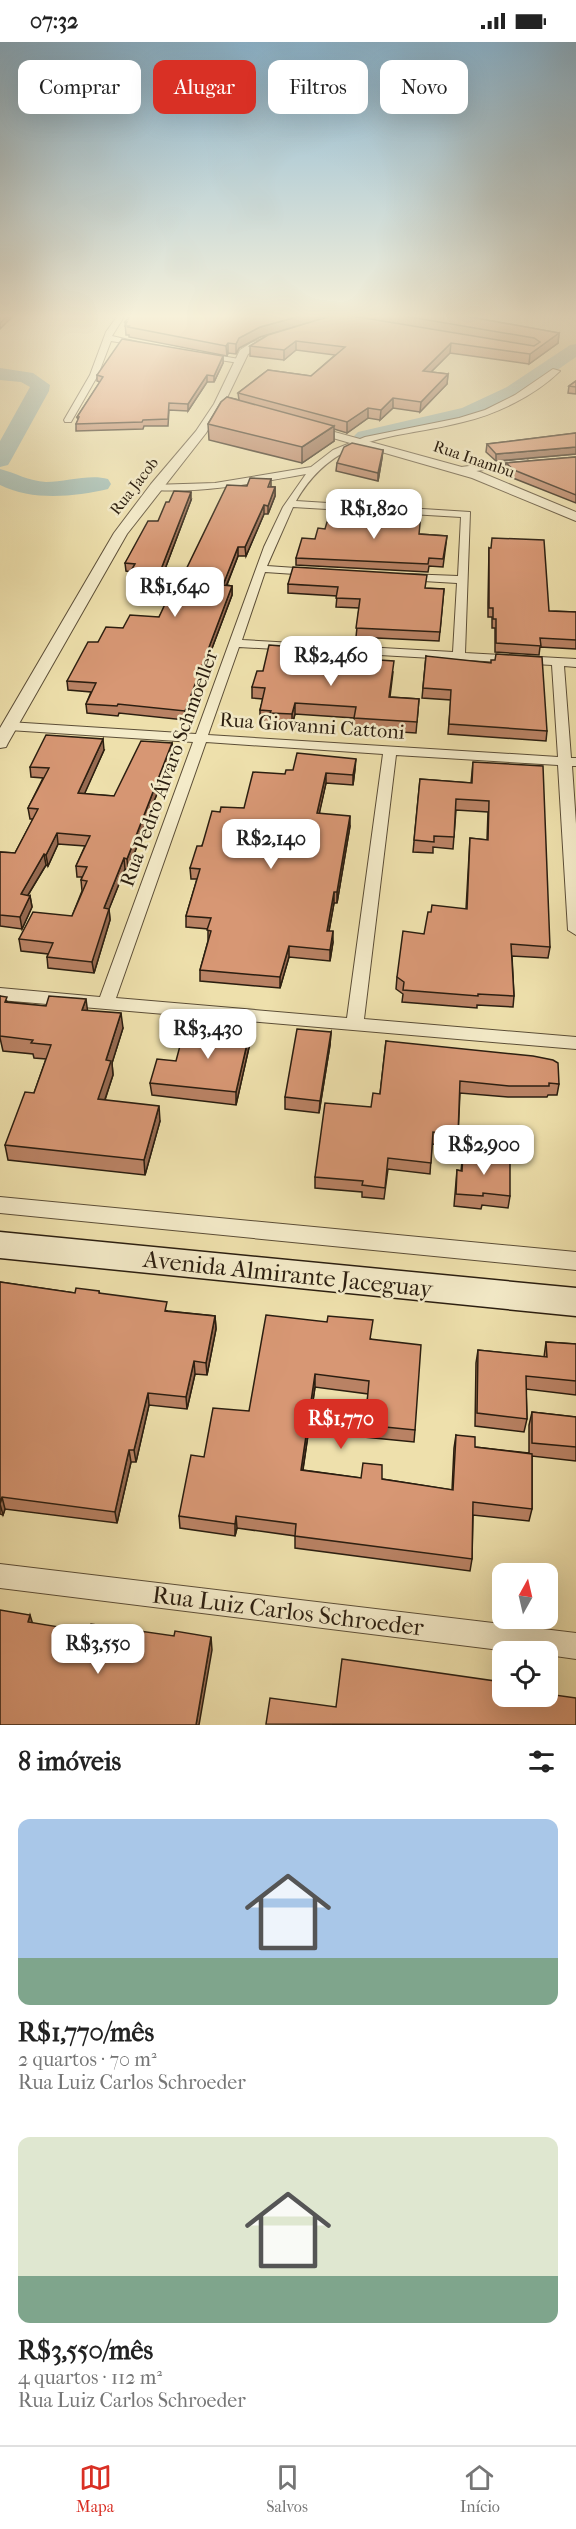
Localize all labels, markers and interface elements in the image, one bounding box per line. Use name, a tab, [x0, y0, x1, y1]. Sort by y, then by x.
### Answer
text: 07:32	[30, 8, 78, 34]
chip: Comprar	[18, 60, 141, 114]
chip: Alugar	[153, 60, 256, 114]
chip: Filtros	[268, 60, 368, 114]
chip: Novo	[380, 60, 468, 114]
street label: Rua Inambu	[431, 436, 517, 482]
street label: Rua Jacob	[106, 453, 162, 519]
pin: R$1,820	[319, 489, 429, 540]
text: R$1,820	[340, 497, 408, 520]
pin: R$1,640	[120, 567, 230, 618]
text: R$1,640	[140, 575, 210, 598]
pin: R$2,460	[276, 636, 386, 687]
text: R$2,460	[294, 644, 368, 667]
street label: Rua Pedro Álvaro Schmoeller	[114, 646, 223, 890]
street label: Rua Giovanni Cattoni	[219, 708, 406, 744]
pin: R$2,140	[216, 819, 326, 870]
text: R$2,140	[236, 827, 306, 850]
pin: R$3,430	[153, 1009, 263, 1060]
text: R$3,430	[173, 1017, 243, 1040]
pin: R$2,900	[429, 1125, 539, 1176]
text: R$2,900	[448, 1133, 520, 1156]
street label: Avenida Almirante Jaceguay	[141, 1245, 435, 1303]
pin: R$1,770	[286, 1399, 396, 1450]
text: R$1,770	[308, 1407, 374, 1430]
north arrow	[492, 1563, 558, 1629]
map controls	[492, 1563, 558, 1707]
street label: Rua Luiz Carlos Schroeder	[151, 1580, 426, 1642]
pin: R$3,550	[43, 1624, 153, 1675]
text: R$3,550	[65, 1632, 131, 1655]
button: locate	[492, 1641, 558, 1707]
icon: filters	[525, 1745, 558, 1778]
text: 8 imóveis	[18, 1746, 121, 1777]
icon: home	[234, 1858, 342, 1966]
text: R$1,770/mês	[18, 2017, 154, 2048]
text: 2 quartos · 70 m²	[18, 2048, 157, 2071]
text: Rua Luiz Carlos Schroeder	[18, 2071, 246, 2094]
icon: home	[234, 2176, 342, 2284]
text: R$3,550/mês	[18, 2335, 153, 2366]
text: 4 quartos · 112 m²	[18, 2366, 162, 2389]
text: Rua Luiz Carlos Schroeder	[18, 2389, 246, 2412]
tab: Mapa	[76, 2461, 114, 2516]
tab: Salvos	[266, 2461, 308, 2516]
tab: Início	[460, 2461, 500, 2516]

